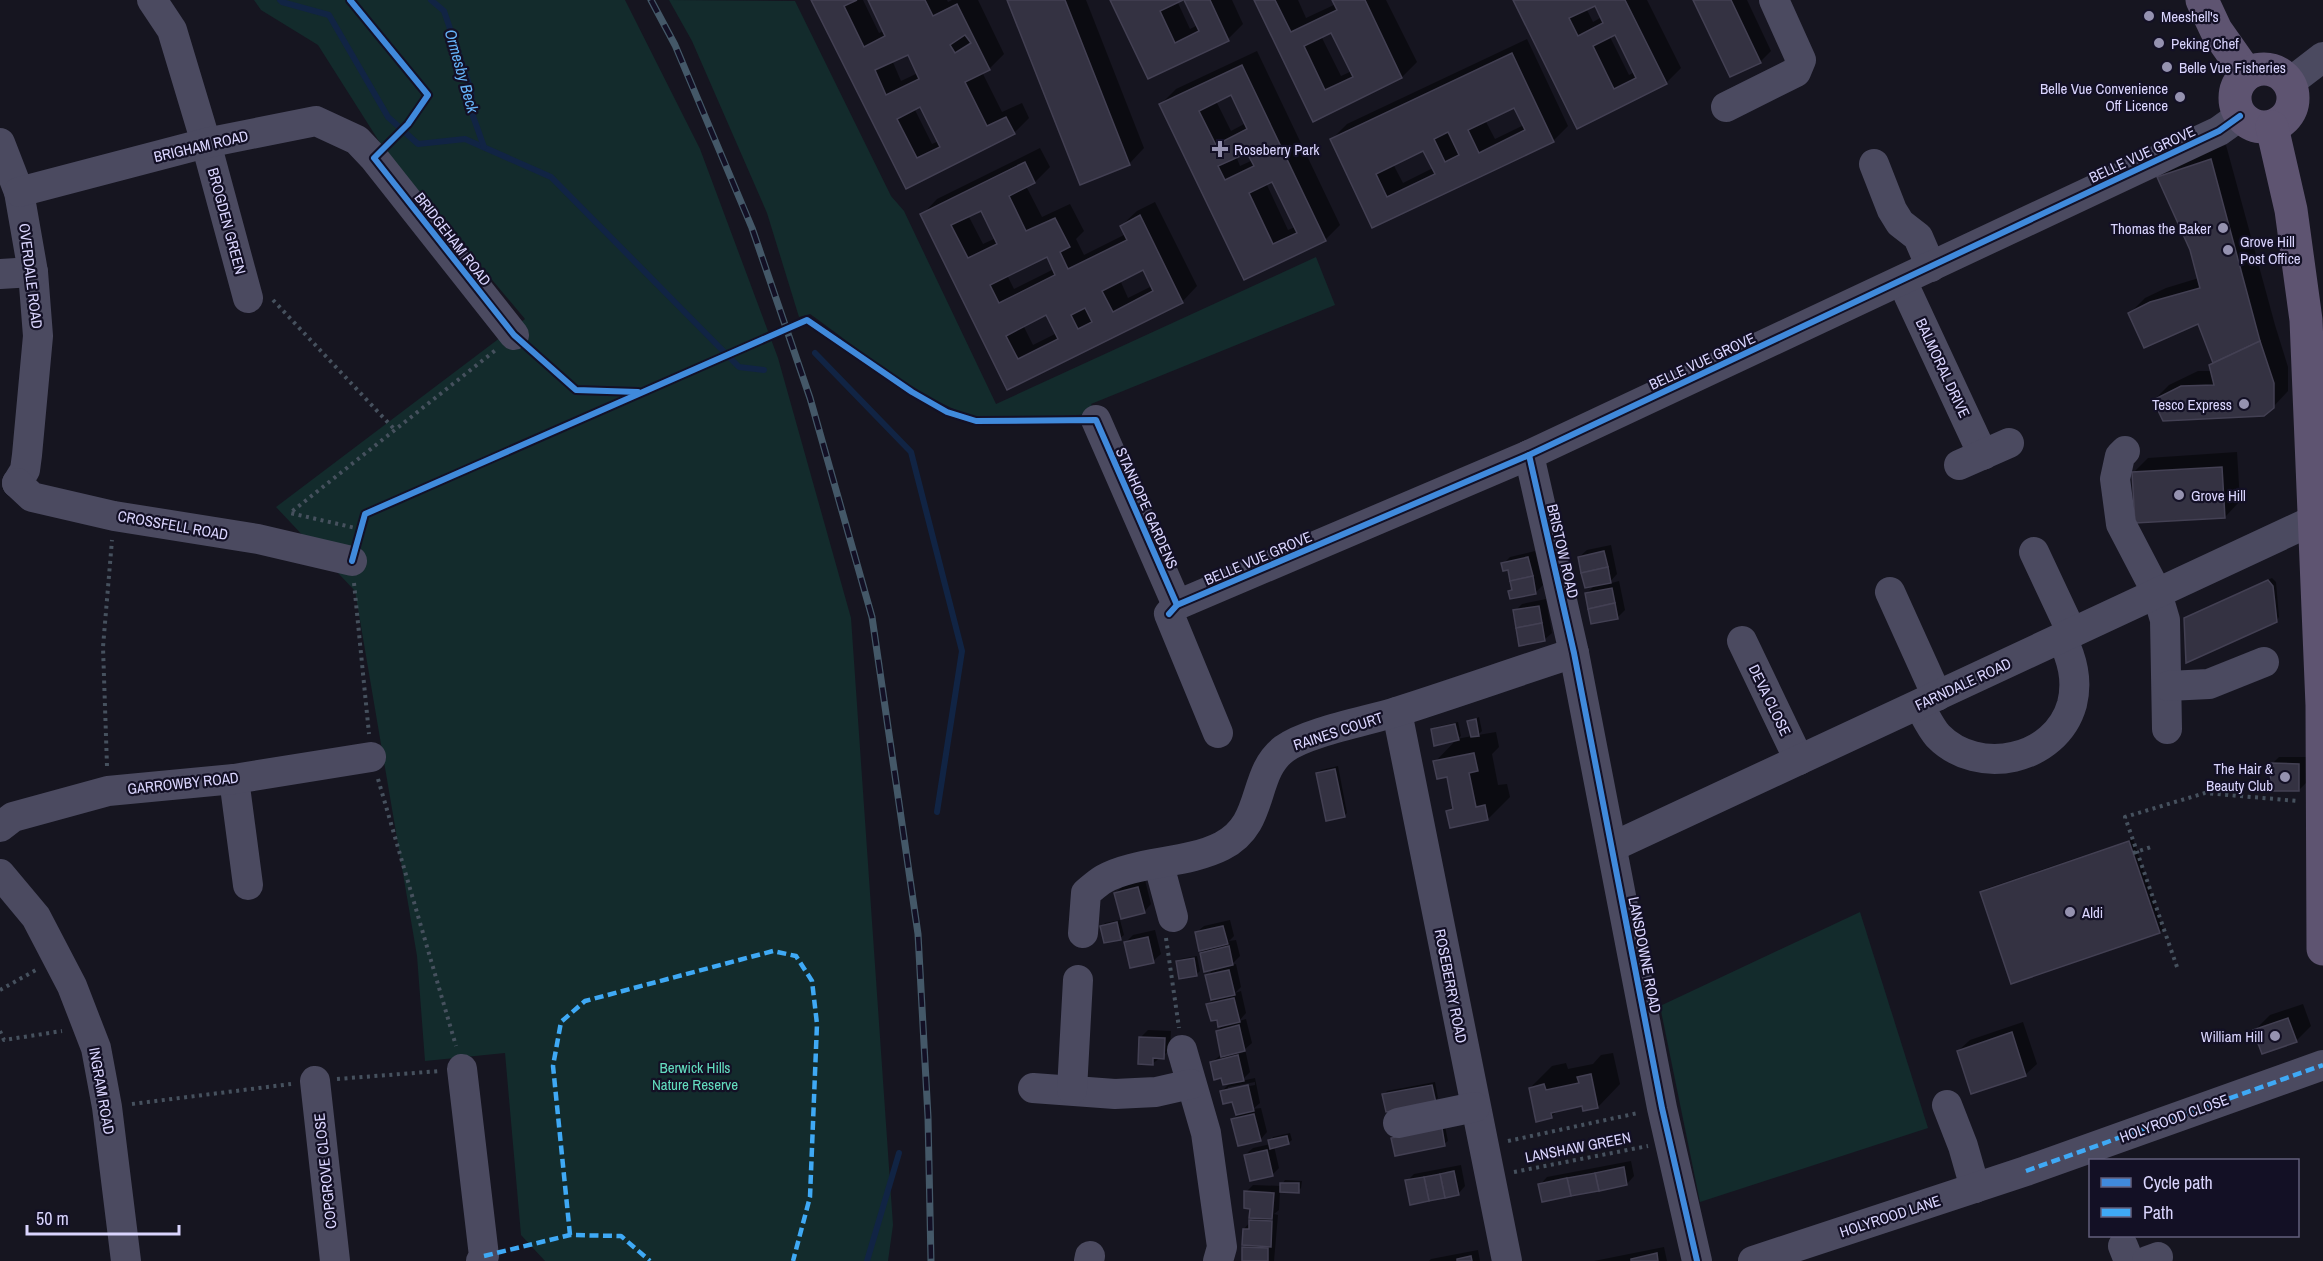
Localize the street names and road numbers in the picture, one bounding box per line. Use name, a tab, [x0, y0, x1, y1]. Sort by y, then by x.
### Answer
street label: BELLE VUE GROVE	[2086, 120, 2198, 188]
street label: BRIGHAM ROAD	[152, 125, 250, 167]
street label: BROGDEN GREEN	[203, 165, 251, 277]
street label: BRIDGEHAM ROAD	[410, 188, 496, 290]
street label: OVERDALE ROAD	[14, 222, 48, 330]
street label: BALMORAL DRIVE	[1911, 315, 1975, 421]
street label: BELLE VUE GROVE	[1646, 327, 1758, 395]
street label: STANHOPE GARDENS	[1111, 444, 1183, 572]
street label: BRISTOW ROAD	[1542, 502, 1584, 600]
street label: CROSSFELL ROAD	[116, 505, 230, 545]
street label: BELLE VUE GROVE	[1201, 526, 1315, 590]
street label: FARNDALE ROAD	[1911, 652, 2015, 715]
street label: DEVA CLOSE	[1744, 661, 1796, 739]
street label: RAINES COURT	[1291, 707, 1386, 755]
street label: GARROWBY ROAD	[126, 767, 240, 799]
street label: LANSDOWNE ROAD	[1623, 895, 1667, 1015]
street label: ROSEBERRY ROAD	[1430, 927, 1472, 1045]
street label: INGRAM ROAD	[84, 1046, 120, 1136]
street label: HOLYROOD CLOSE	[2117, 1089, 2231, 1147]
street label: COPGROVE CLOSE	[308, 1112, 342, 1230]
street label: LANSHAW GREEN	[1523, 1126, 1633, 1168]
street label: HOLYROOD LANE	[1837, 1190, 1943, 1242]

